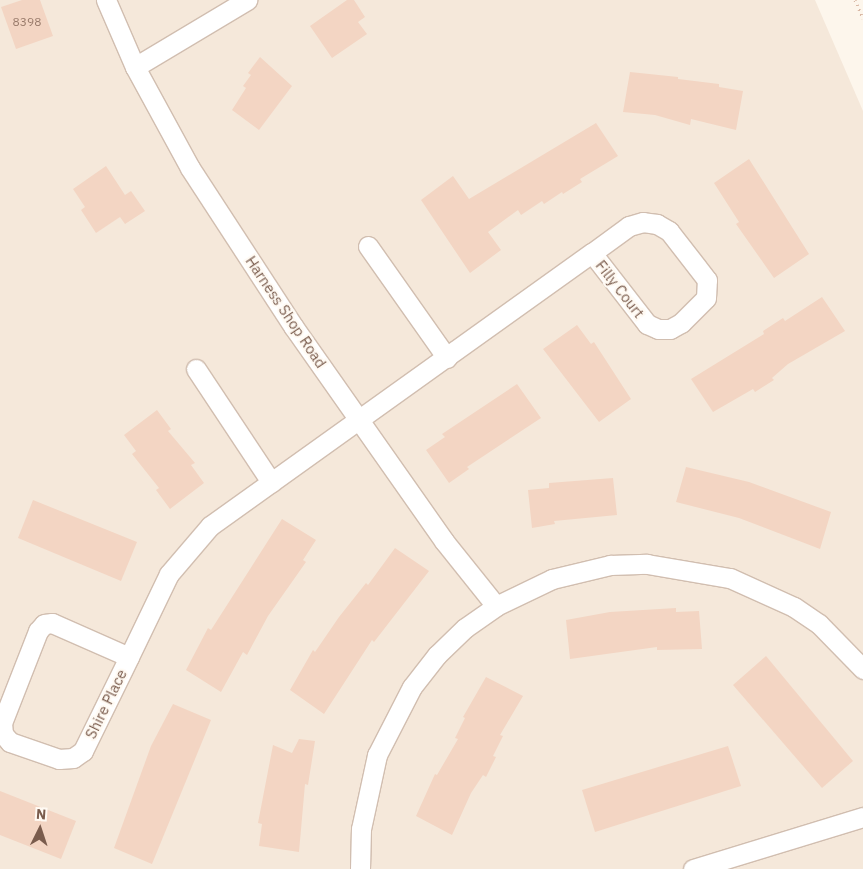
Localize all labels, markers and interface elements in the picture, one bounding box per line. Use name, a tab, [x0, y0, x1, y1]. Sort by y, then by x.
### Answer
house number: 8398	[13, 15, 41, 29]
street label: Harness Shop Road	[242, 253, 330, 371]
street label: Filly Court	[592, 257, 648, 321]
street label: Shire Place	[81, 666, 131, 742]
north arrow	[15, 804, 65, 854]
text: N	[35, 805, 47, 823]

